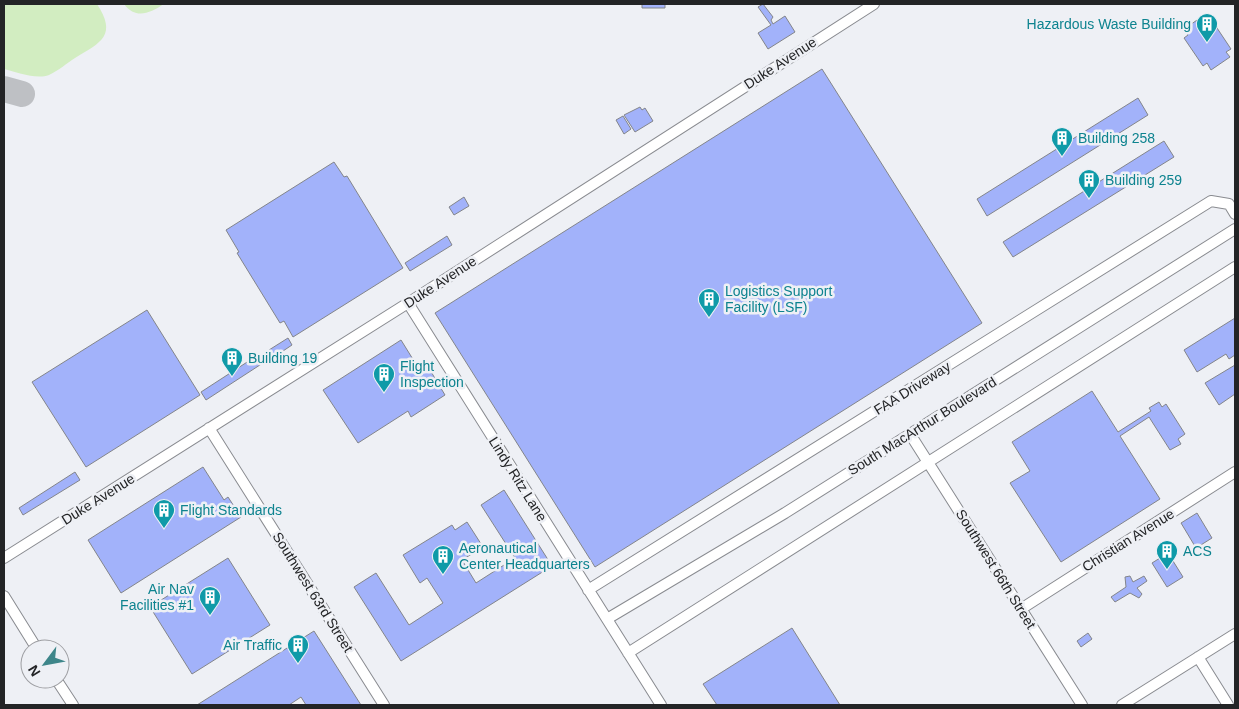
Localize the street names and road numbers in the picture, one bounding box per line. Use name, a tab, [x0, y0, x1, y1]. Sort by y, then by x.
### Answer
street label: Duke Avenue	[741, 34, 819, 92]
street label: Duke Avenue	[401, 253, 479, 311]
street label: FAA Driveway	[871, 358, 953, 418]
street label: South MacArthur Boulevard	[845, 374, 999, 478]
street label: Lindy Ritz Lane	[486, 434, 550, 524]
street label: Duke Avenue	[59, 470, 138, 528]
street label: Christian Avenue	[1079, 505, 1177, 575]
street label: Southwest 66th Street	[953, 506, 1039, 632]
street label: Southwest 63rd Street	[270, 529, 357, 655]

